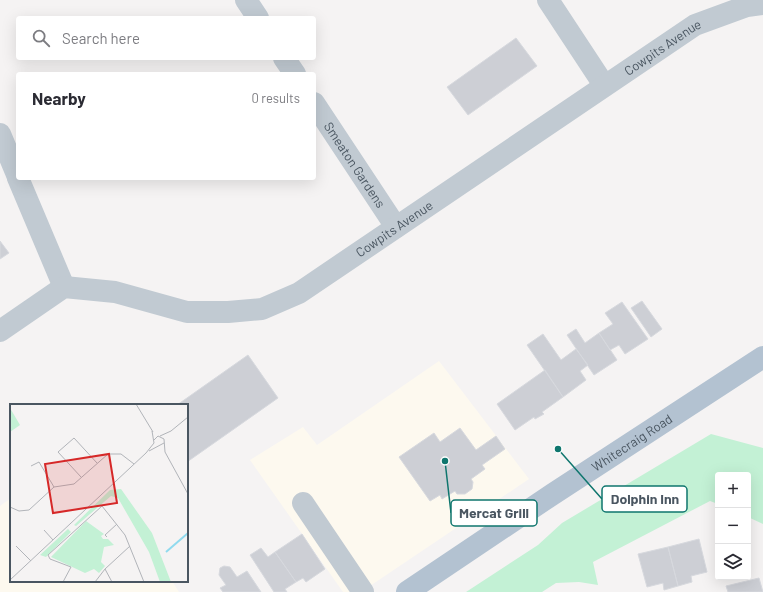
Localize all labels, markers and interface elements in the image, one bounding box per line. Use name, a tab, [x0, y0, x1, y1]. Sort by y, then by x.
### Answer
search box	[16, 16, 316, 60]
street label: Cowpits Avenue	[621, 16, 703, 79]
icon: search	[30, 27, 52, 49]
text: Search here	[62, 29, 140, 47]
text: Nearby	[32, 88, 86, 108]
text: 0 results	[251, 90, 300, 106]
street label: Smeaton Gardens	[321, 119, 389, 211]
street label: Cowpits Avenue	[353, 197, 436, 260]
inset map	[10, 404, 188, 582]
street label: Whitecraig Road	[589, 410, 675, 475]
map controls	[715, 472, 751, 580]
button: +	[715, 472, 751, 508]
callout: Dolphin Inn	[602, 486, 687, 512]
text: Dolphin Inn	[611, 490, 679, 507]
callout: Mercat Grill	[451, 500, 537, 526]
text: Mercat Grill	[459, 504, 529, 521]
button: −	[715, 508, 751, 544]
button: layers	[715, 544, 751, 580]

